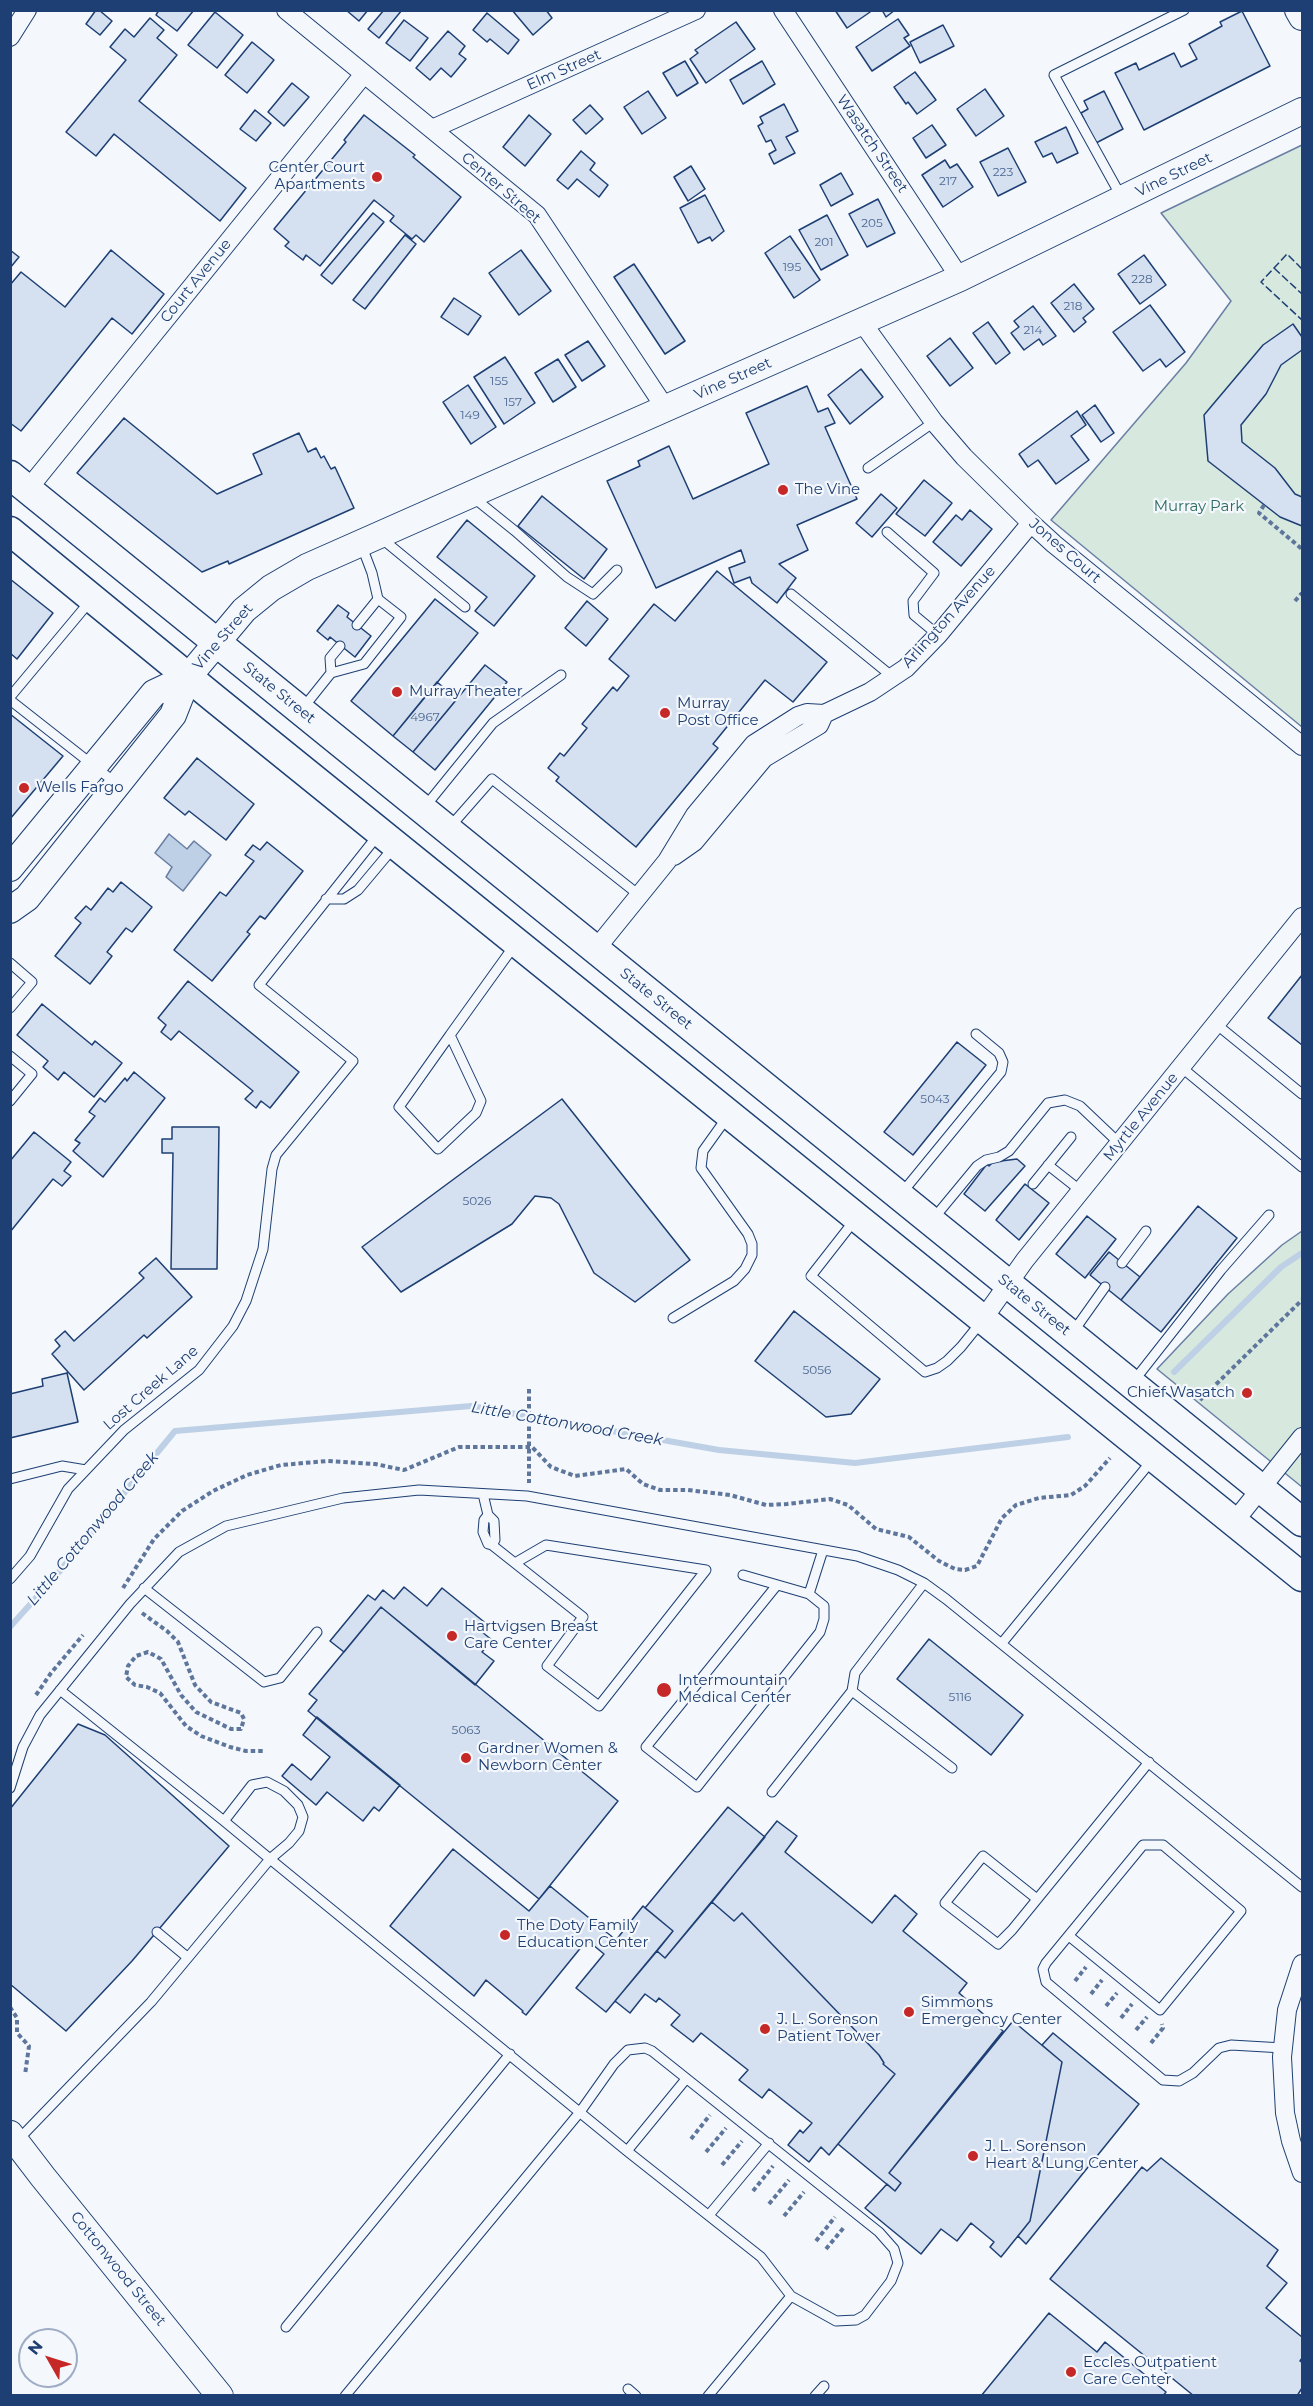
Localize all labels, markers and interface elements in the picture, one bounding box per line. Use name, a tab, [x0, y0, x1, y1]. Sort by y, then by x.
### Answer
street label: Elm Street	[524, 46, 604, 94]
street label: Wasatch Street	[833, 92, 911, 196]
street label: Center Street	[457, 149, 545, 227]
street label: Vine Street	[1133, 149, 1215, 201]
place label: Center Court Apartments	[269, 159, 365, 194]
house number: 223	[993, 165, 1013, 179]
marker: Center Court Apartments	[370, 170, 384, 184]
house number: 217	[939, 174, 957, 188]
house number: 205	[861, 216, 883, 230]
street label: Court Avenue	[157, 235, 235, 327]
house number: 201	[814, 235, 834, 249]
house number: 195	[783, 260, 801, 274]
house number: 228	[1131, 272, 1153, 286]
house number: 218	[1064, 299, 1082, 313]
house number: 214	[1023, 323, 1043, 337]
street label: Vine Street	[692, 354, 774, 404]
house number: 155	[490, 374, 508, 388]
house number: 157	[504, 395, 522, 409]
house number: 149	[460, 408, 480, 422]
place label: The Vine	[795, 481, 860, 499]
marker: The Vine	[776, 483, 790, 497]
park label: Murray Park	[1154, 498, 1244, 516]
street label: Jones Court	[1025, 515, 1105, 587]
street label: Arlington Avenue	[898, 562, 1000, 672]
street label: Vine Street	[189, 600, 257, 674]
street label: State Street	[239, 658, 319, 728]
place label: Murray Theater	[409, 683, 523, 701]
marker: Murray Theater	[390, 685, 404, 699]
place label: Murray Post Office	[677, 695, 758, 730]
marker: Murray Post Office	[658, 706, 672, 720]
house number: 4967	[410, 710, 440, 724]
place label: Wells Fargo	[36, 779, 124, 797]
marker: Wells Fargo	[17, 781, 31, 795]
street label: State Street	[616, 964, 696, 1034]
street label: Myrtle Avenue	[1100, 1069, 1182, 1165]
house number: 5043	[920, 1092, 950, 1106]
house number: 5026	[463, 1194, 491, 1208]
street label: State Street	[994, 1270, 1074, 1340]
street label: Lost Creek Lane	[100, 1342, 202, 1434]
house number: 5056	[803, 1363, 831, 1377]
place label: Chief Wasatch	[1127, 1384, 1235, 1402]
marker: Chief Wasatch	[1240, 1386, 1254, 1400]
water label: Little Cottonwood Creek	[470, 1398, 664, 1450]
water label: Little Cottonwood Creek	[23, 1448, 163, 1610]
place label: Hartvigsen Breast Care Center	[464, 1618, 598, 1653]
marker: Hartvigsen Breast Care Center	[445, 1629, 459, 1643]
place label: Intermountain Medical Center	[678, 1672, 791, 1707]
marker: Intermountain Medical Center	[655, 1681, 673, 1699]
house number: 5116	[949, 1690, 971, 1704]
house number: 5063	[452, 1723, 480, 1737]
place label: Gardner Women & Newborn Center	[478, 1740, 618, 1775]
marker: Gardner Women & Newborn Center	[459, 1751, 473, 1765]
place label: The Doty Family Education Center	[517, 1917, 648, 1952]
marker: The Doty Family Education Center	[498, 1928, 512, 1942]
place label: Simmons Emergency Center	[921, 1994, 1062, 2029]
marker: Simmons Emergency Center	[902, 2005, 916, 2019]
place label: J. L. Sorenson Patient Tower	[777, 2011, 881, 2046]
marker: J. L. Sorenson Patient Tower	[758, 2022, 772, 2036]
place label: J. L. Sorenson Heart & Lung Center	[985, 2138, 1139, 2173]
marker: J. L. Sorenson Heart & Lung Center	[966, 2149, 980, 2163]
street label: Cottonwood Street	[66, 2208, 170, 2330]
north arrow	[18, 2328, 78, 2388]
text: N	[24, 2337, 47, 2359]
place label: Eccles Outpatient Care Center	[1083, 2354, 1217, 2389]
marker: Eccles Outpatient Care Center	[1064, 2365, 1078, 2379]

